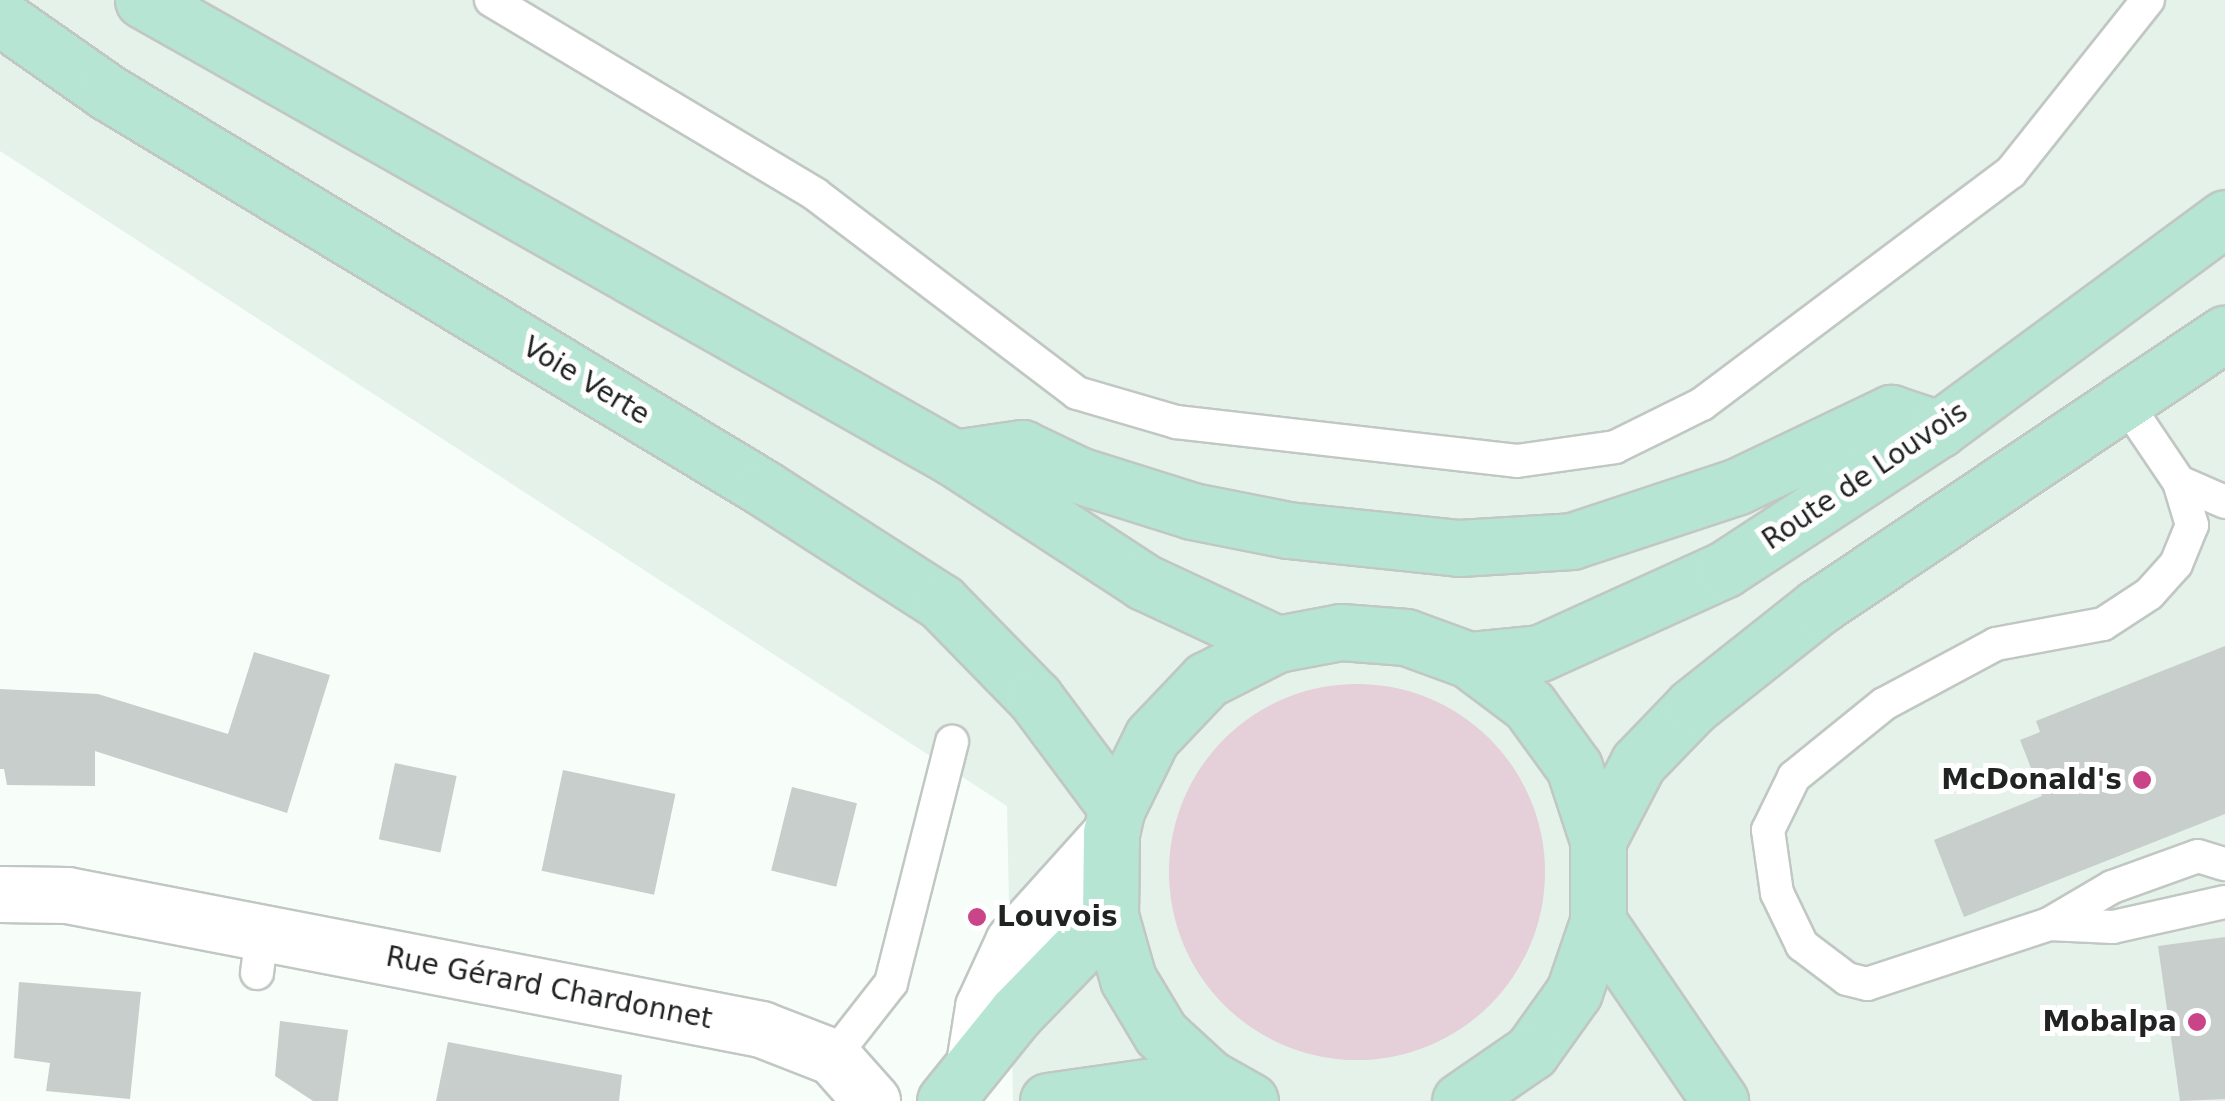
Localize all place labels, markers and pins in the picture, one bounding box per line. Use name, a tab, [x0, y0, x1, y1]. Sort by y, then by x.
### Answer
place label: McDonald's	[1941, 763, 2122, 797]
marker: McDonald's	[2131, 769, 2153, 791]
place label: Louvois	[997, 900, 1118, 934]
marker: Louvois	[966, 906, 988, 928]
place label: Mobalpa	[2042, 1005, 2177, 1039]
marker: Mobalpa	[2186, 1011, 2208, 1033]

